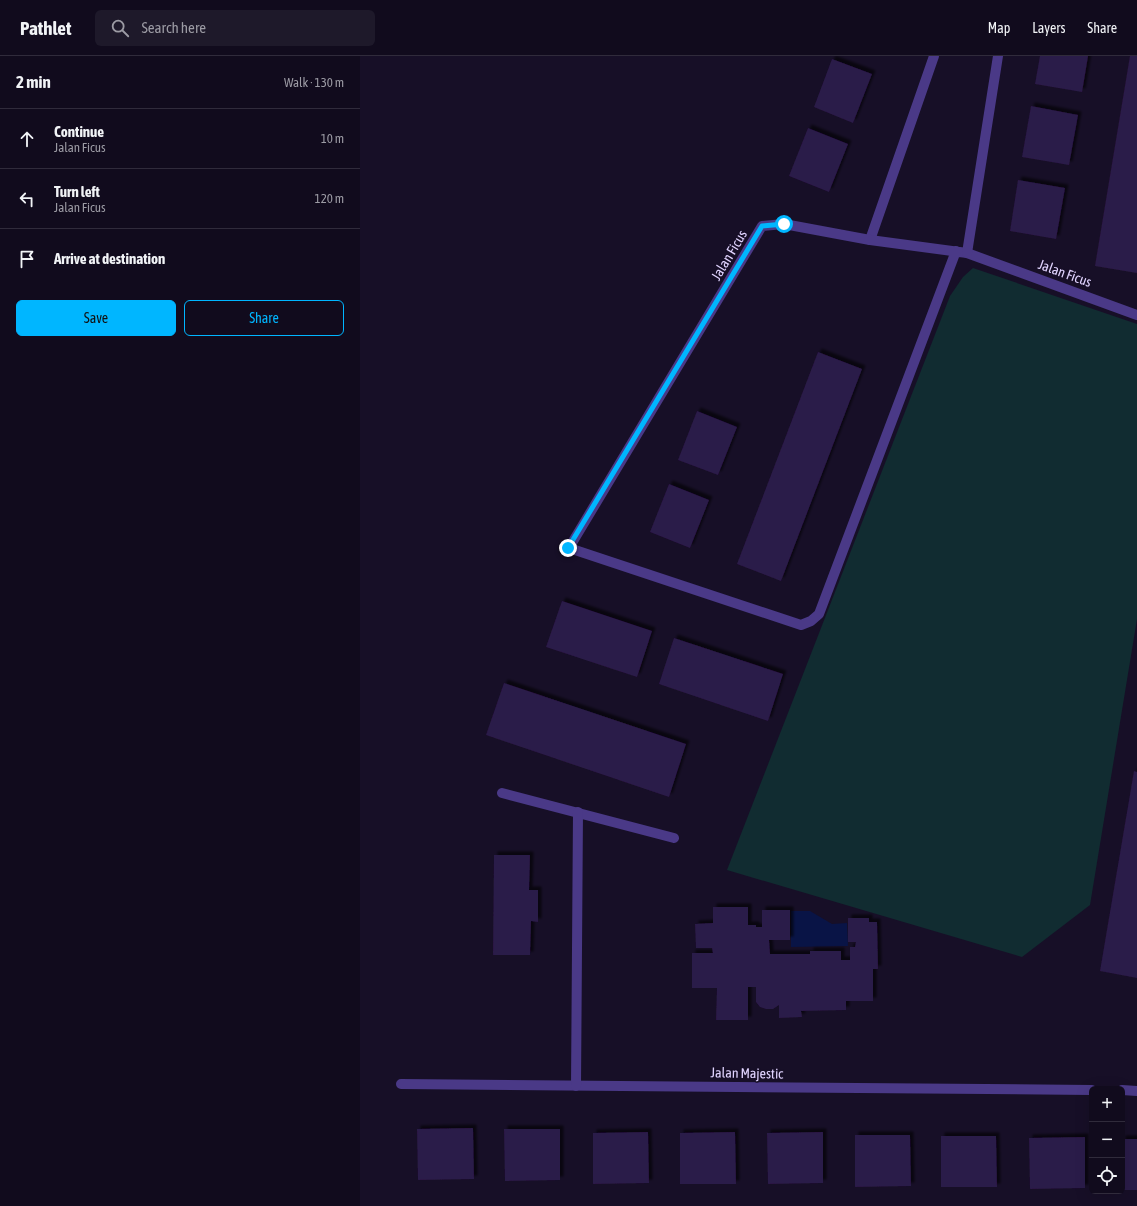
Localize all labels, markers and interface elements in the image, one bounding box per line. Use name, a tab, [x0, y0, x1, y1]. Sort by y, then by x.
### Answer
search box	[95, 10, 375, 46]
text: Pathlet	[20, 17, 71, 39]
icon: search	[109, 17, 131, 39]
text: Search here	[141, 19, 206, 36]
text: Map	[988, 20, 1010, 36]
text: Layers	[1032, 20, 1065, 36]
text: Share	[1087, 20, 1117, 36]
text: 2 min	[16, 72, 51, 92]
text: Walk · 130 m	[284, 75, 344, 90]
text: Continue	[54, 123, 104, 140]
icon: ahead	[16, 128, 38, 150]
text: 10 m	[321, 131, 344, 146]
text: Jalan Ficus	[54, 140, 106, 155]
text: Turn left	[54, 183, 100, 200]
icon: left	[16, 188, 38, 210]
text: 120 m	[315, 191, 344, 206]
text: Jalan Ficus	[54, 200, 106, 215]
route start	[775, 215, 793, 233]
street label: Jalan Ficus	[708, 227, 750, 283]
icon: arrive	[16, 248, 38, 270]
text: Arrive at destination	[54, 250, 165, 267]
street label: Jalan Ficus	[1036, 256, 1094, 290]
button: Save	[16, 300, 176, 336]
button: Share	[184, 300, 344, 336]
route end	[559, 539, 577, 557]
street label: Jalan Majestic	[710, 1064, 784, 1082]
map controls	[1089, 1086, 1125, 1194]
button: +	[1089, 1086, 1125, 1122]
button: −	[1089, 1122, 1125, 1158]
button: locate	[1089, 1158, 1125, 1194]

